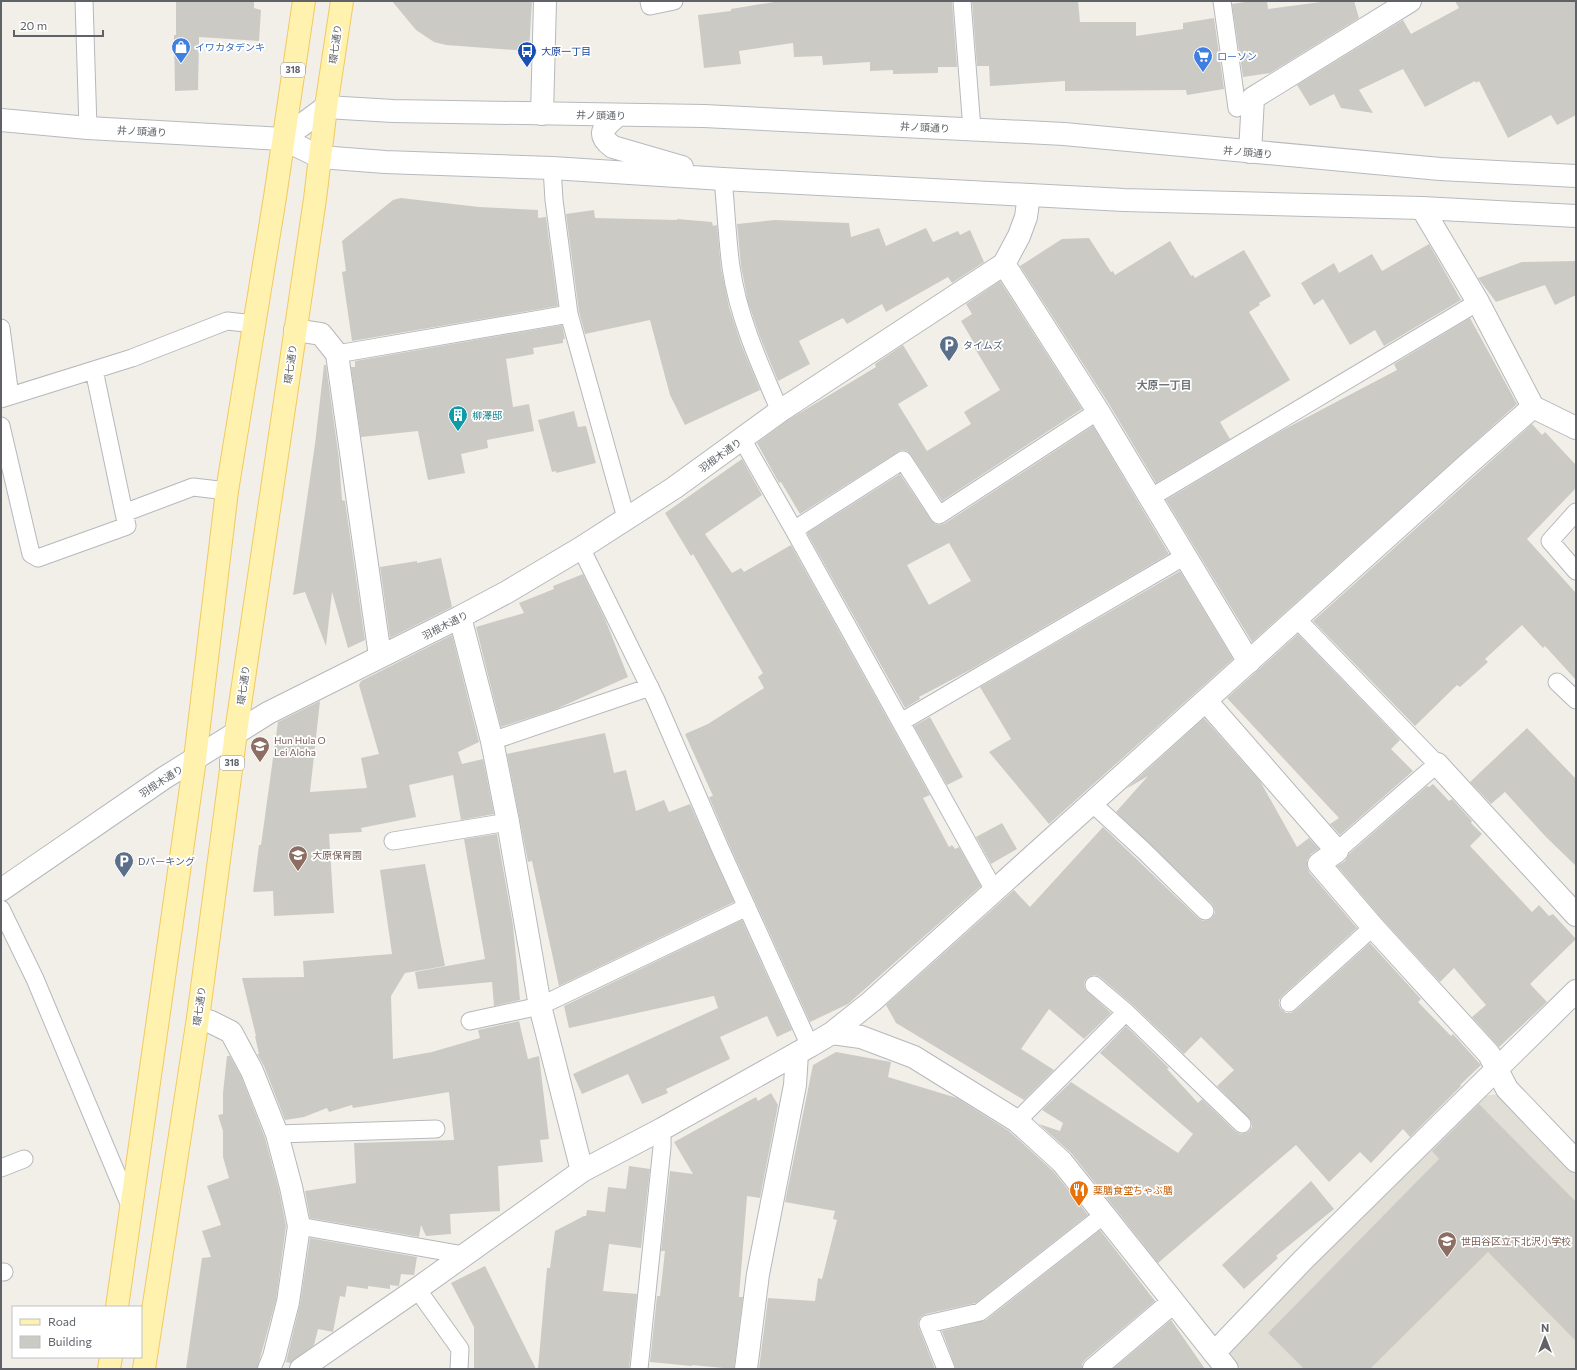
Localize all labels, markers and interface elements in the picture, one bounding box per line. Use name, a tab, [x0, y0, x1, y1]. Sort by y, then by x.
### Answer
scale bar	[14, 12, 103, 38]
text: 20 m	[20, 18, 47, 32]
street label: 環七通り	[326, 23, 344, 65]
shop icon: イワカタデンキ	[170, 36, 192, 64]
bus stop icon: 大原一丁目	[516, 40, 538, 68]
place label: イワカタデンキ	[195, 41, 265, 53]
place label: 大原一丁目	[541, 45, 591, 57]
supermarket icon: ローソン	[1192, 45, 1214, 73]
place label: ローソン	[1217, 50, 1257, 62]
road number: 318	[281, 63, 305, 77]
street label: 井ノ頭通り	[576, 109, 626, 121]
street label: 井ノ頭通り	[900, 120, 950, 134]
street label: 井ノ頭通り	[117, 124, 167, 138]
street label: 井ノ頭通り	[1223, 144, 1273, 160]
parking icon: タイムズ	[938, 334, 960, 362]
place label: タイムズ	[963, 339, 1003, 351]
street label: 環七通り	[281, 343, 299, 385]
district label: 大原一丁目	[1137, 378, 1192, 391]
building icon: 柳澤邸	[447, 404, 469, 432]
place label: 柳澤邸	[472, 409, 502, 421]
street label: 羽根木通り	[696, 435, 744, 475]
street label: 羽根木通り	[420, 608, 470, 642]
street label: 環七通り	[234, 664, 252, 706]
place label: Hun Hula O Lei Aloha	[274, 734, 326, 758]
school or university icon: Hun Hula O Lei Aloha	[249, 735, 271, 763]
road number: 318	[220, 756, 244, 770]
street label: 羽根木通り	[137, 762, 185, 800]
school or university icon: 大原保育園	[287, 844, 309, 872]
place label: 大原保育園	[312, 849, 362, 861]
parking icon: Dパーキング	[113, 850, 135, 878]
place label: Dパーキング	[138, 855, 195, 867]
street label: 環七通り	[190, 985, 208, 1027]
restaurant icon: 薬膳食堂ちゃぶ膳	[1068, 1179, 1090, 1207]
place label: 薬膳食堂ちゃぶ膳	[1093, 1184, 1173, 1196]
school or university icon: 世田谷区立下北沢小学校	[1436, 1230, 1458, 1258]
place label: 世田谷区立下北沢小学校	[1461, 1235, 1571, 1247]
legend	[12, 1306, 142, 1358]
text: Road	[48, 1314, 76, 1328]
north arrow	[1525, 1318, 1565, 1358]
text: N	[1541, 1321, 1549, 1334]
text: Building	[48, 1334, 92, 1348]

